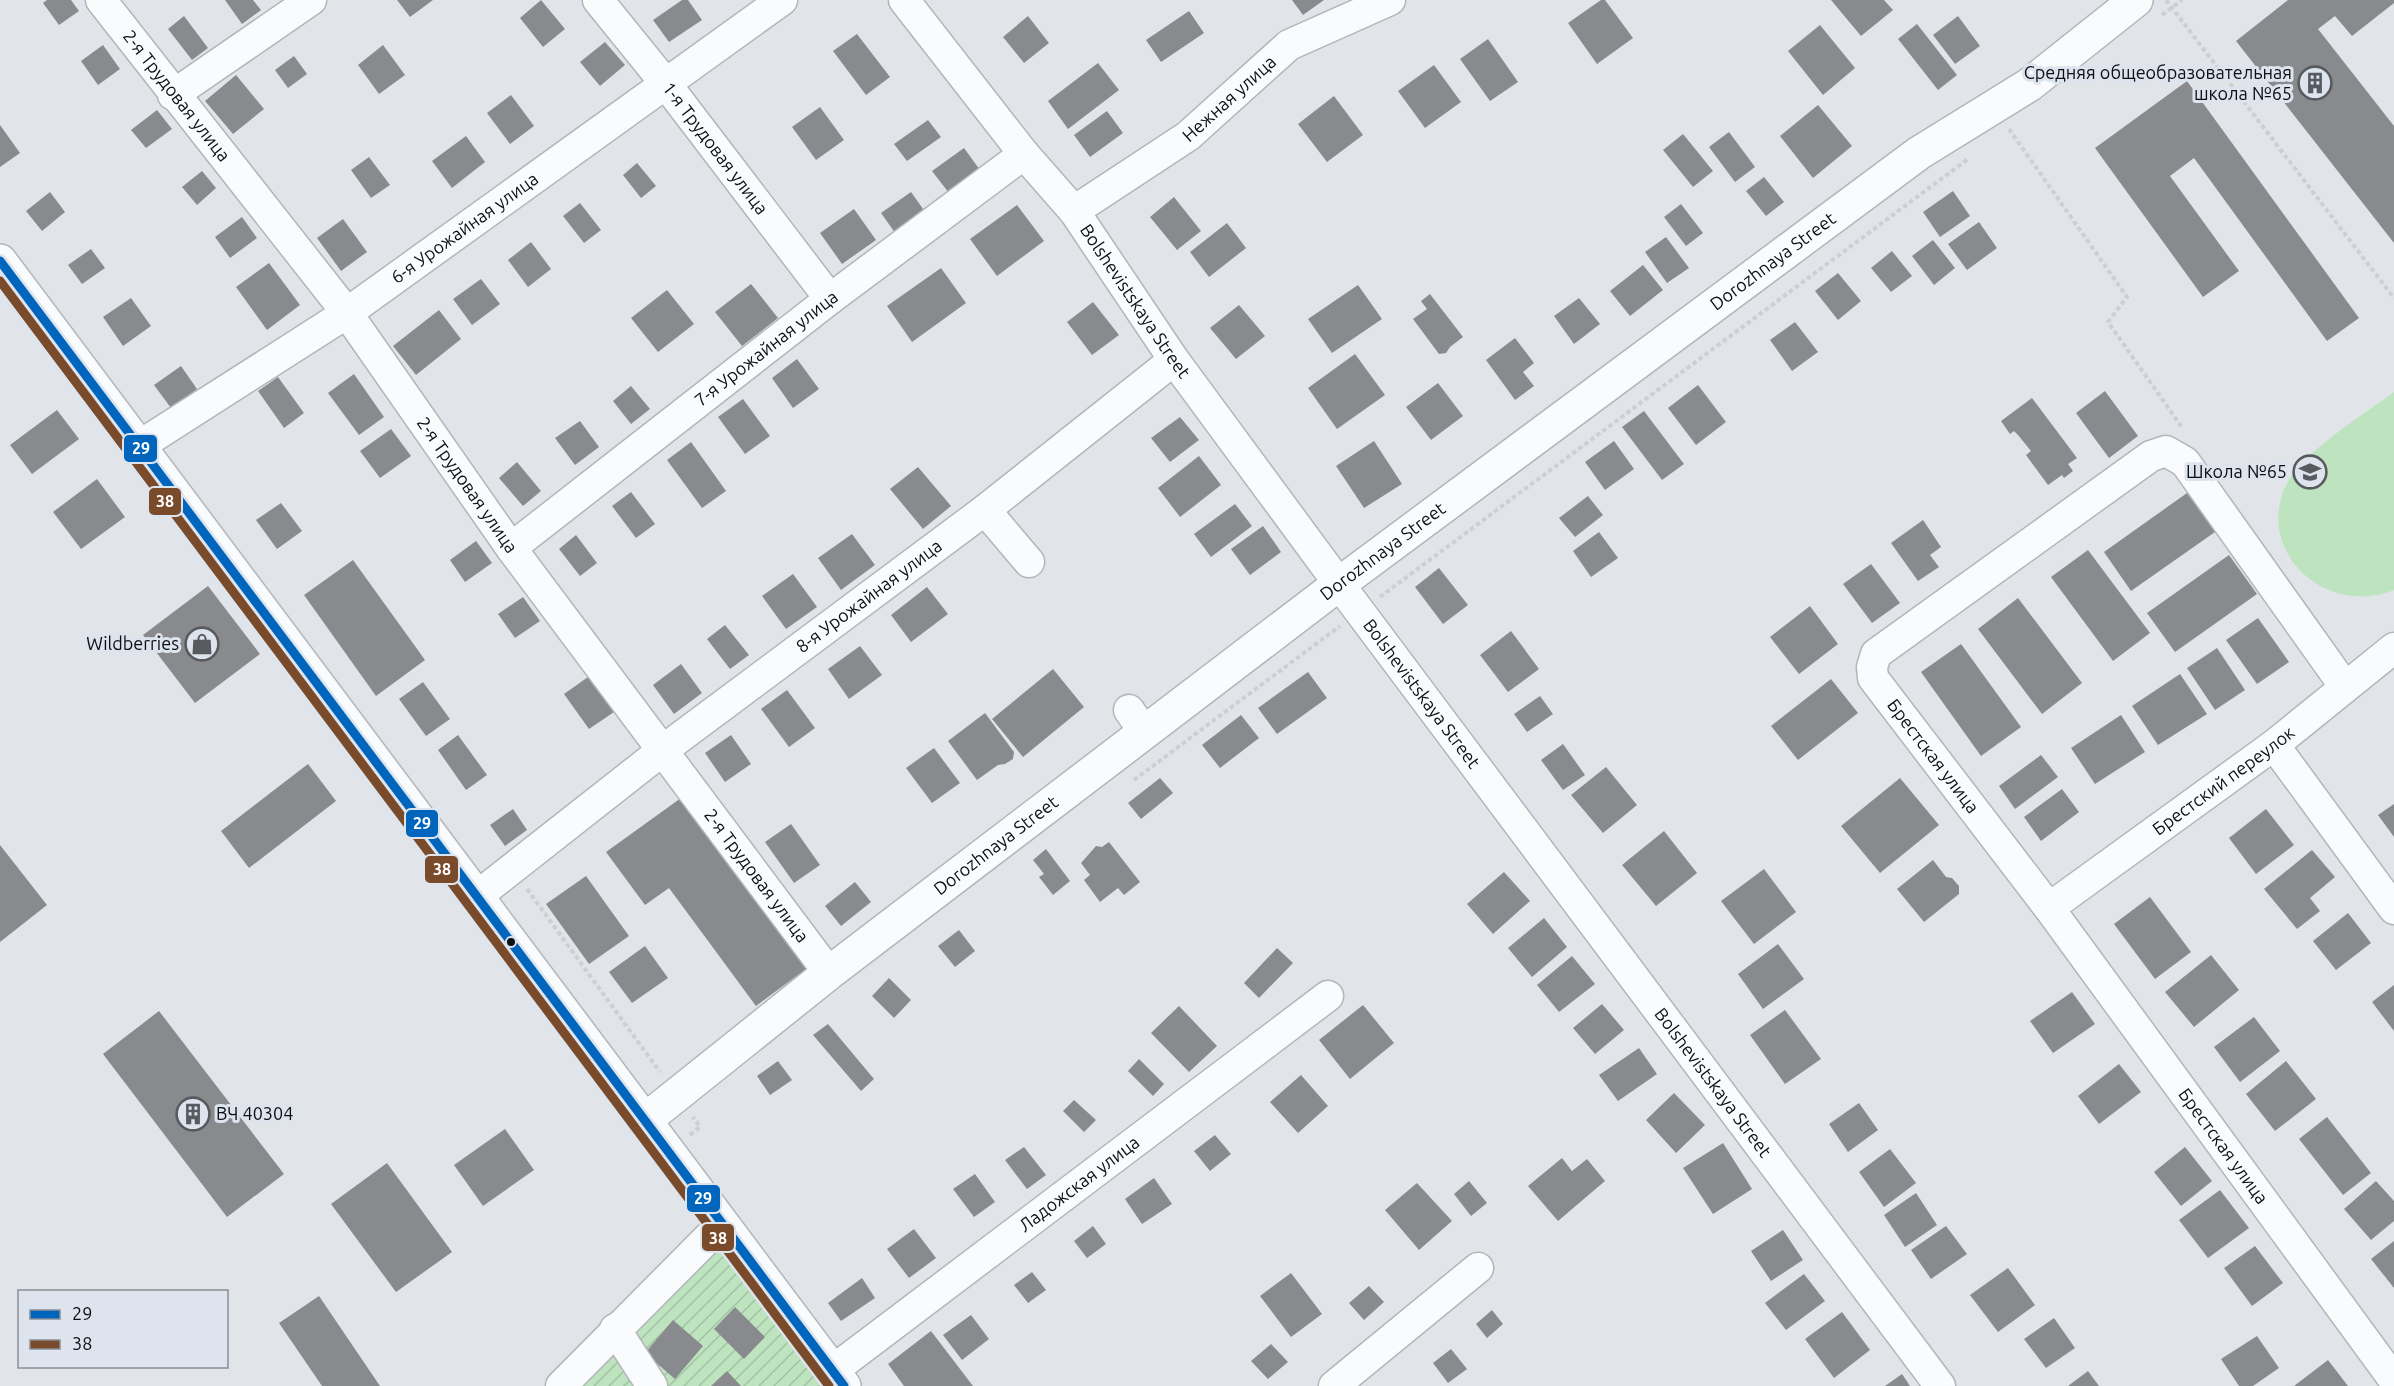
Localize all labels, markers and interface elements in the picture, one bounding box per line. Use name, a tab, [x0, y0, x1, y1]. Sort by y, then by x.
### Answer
street label: 2-я Трудовая улица	[120, 26, 235, 165]
street label: Нежная улица	[1178, 51, 1279, 145]
place label: Средняя общеобразовательная школа №65	[2024, 62, 2292, 103]
building icon: Средняя общеобразовательная школа №65	[2297, 65, 2333, 101]
street label: 1-я Трудовая улица	[659, 78, 773, 218]
street label: 6-я Урожайная улица	[387, 168, 542, 287]
street label: Dorozhnaya Street	[1706, 208, 1839, 314]
street label: Bolshevistskaya Street	[1077, 220, 1195, 382]
street label: 7-я Урожайная улица	[690, 286, 841, 410]
street label: 2-я Трудовая улица	[414, 413, 522, 556]
line badge: 29	[123, 434, 158, 463]
text: 29	[132, 439, 150, 457]
school or university icon: Школа №65	[2292, 454, 2328, 490]
place label: Школа №65	[2186, 461, 2287, 481]
line badge: 38	[148, 487, 182, 516]
text: 38	[156, 492, 174, 510]
street label: Dorozhnaya Street	[1316, 498, 1449, 604]
street label: 8-я Урожайная улица	[792, 535, 945, 656]
street label: Bolshevistskaya Street	[1360, 615, 1484, 772]
shop icon: Wildberries	[184, 626, 220, 662]
place label: Wildberries	[86, 633, 179, 653]
street label: Брестская улица	[1884, 695, 1984, 817]
street label: Брестский переулок	[2148, 722, 2298, 839]
street label: Dorozhnaya Street	[929, 791, 1061, 898]
street label: 2-я Трудовая улица	[701, 805, 813, 946]
line badge: 29	[405, 809, 439, 838]
text: 29	[413, 814, 431, 832]
line badge: 38	[424, 855, 459, 884]
text: 38	[433, 860, 451, 878]
unlabelled marker	[505, 936, 517, 948]
street label: Bolshevistskaya Street	[1651, 1004, 1776, 1161]
street label: Брестская улица	[2175, 1084, 2273, 1207]
building icon: ВЧ 40304	[175, 1096, 211, 1132]
place label: ВЧ 40304	[216, 1103, 293, 1123]
street label: Ладожская улица	[1015, 1131, 1143, 1235]
line badge: 29	[686, 1184, 721, 1213]
text: 29	[694, 1189, 712, 1207]
line badge: 38	[701, 1223, 735, 1252]
text: 38	[709, 1229, 727, 1247]
legend	[18, 1290, 228, 1368]
text: 29	[72, 1303, 92, 1323]
text: 38	[72, 1333, 92, 1353]

